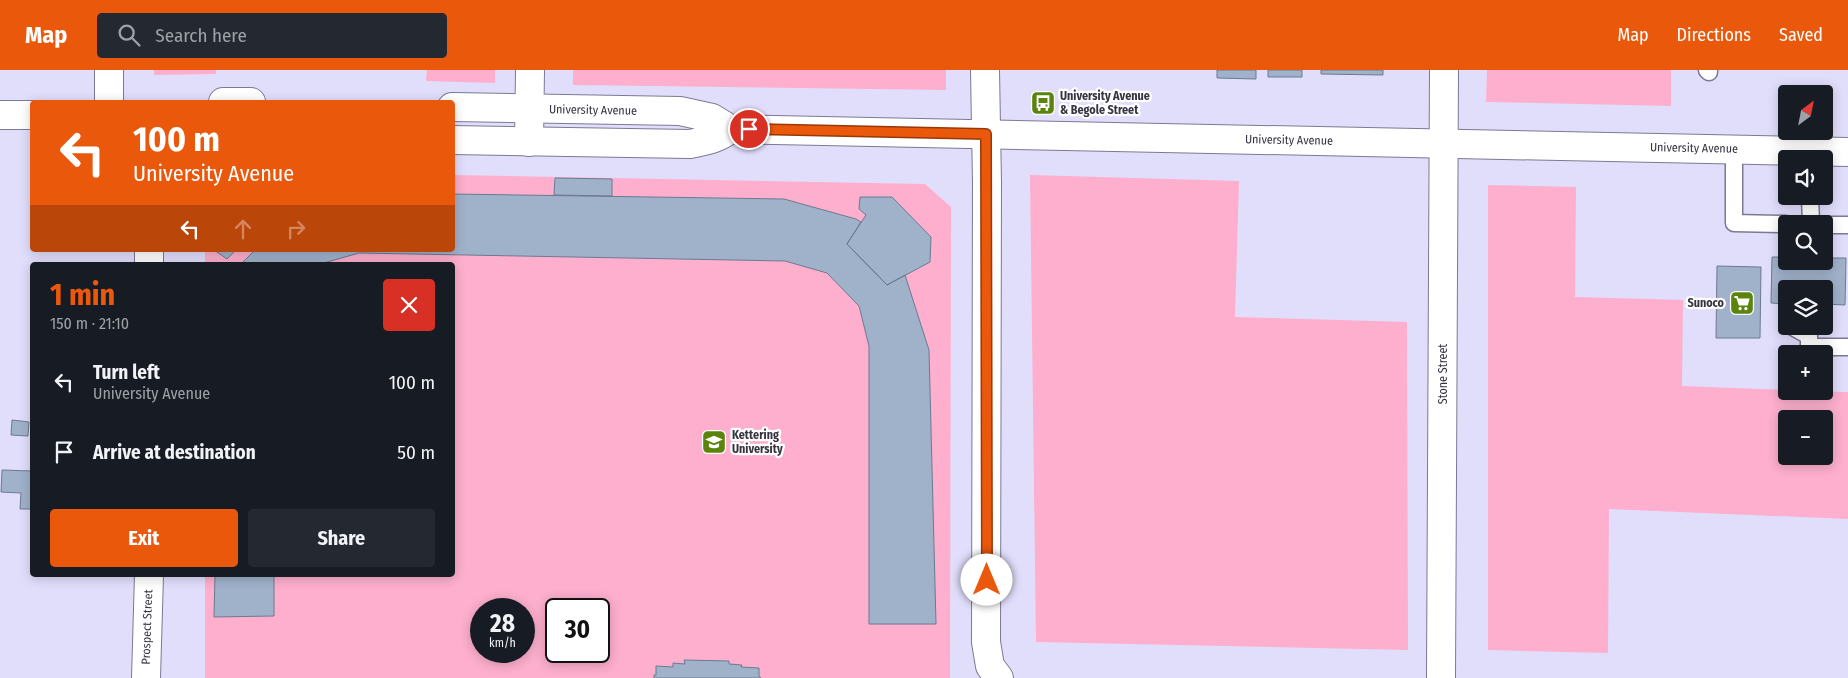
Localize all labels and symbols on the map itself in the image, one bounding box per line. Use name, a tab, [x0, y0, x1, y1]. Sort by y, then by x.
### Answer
north arrow	[1778, 85, 1832, 140]
place label: University Avenue & Begole Street	[1060, 89, 1150, 117]
bus stop icon: University Avenue & Begole Street	[1030, 90, 1056, 116]
street label: University Avenue	[549, 102, 637, 118]
pin	[728, 108, 770, 150]
street label: University Avenue	[1245, 132, 1333, 148]
street label: University Avenue	[1650, 140, 1738, 156]
supermarket icon: Sunoco	[1729, 290, 1755, 316]
place label: Sunoco	[1687, 296, 1725, 310]
street label: Stone Street	[1436, 344, 1450, 404]
place label: Kettering University	[732, 428, 783, 456]
school or university icon: Kettering University	[701, 429, 727, 455]
position arrow	[960, 553, 1012, 605]
street label: Prospect Street	[139, 589, 155, 665]
speed limit sign: 30	[545, 598, 610, 663]

